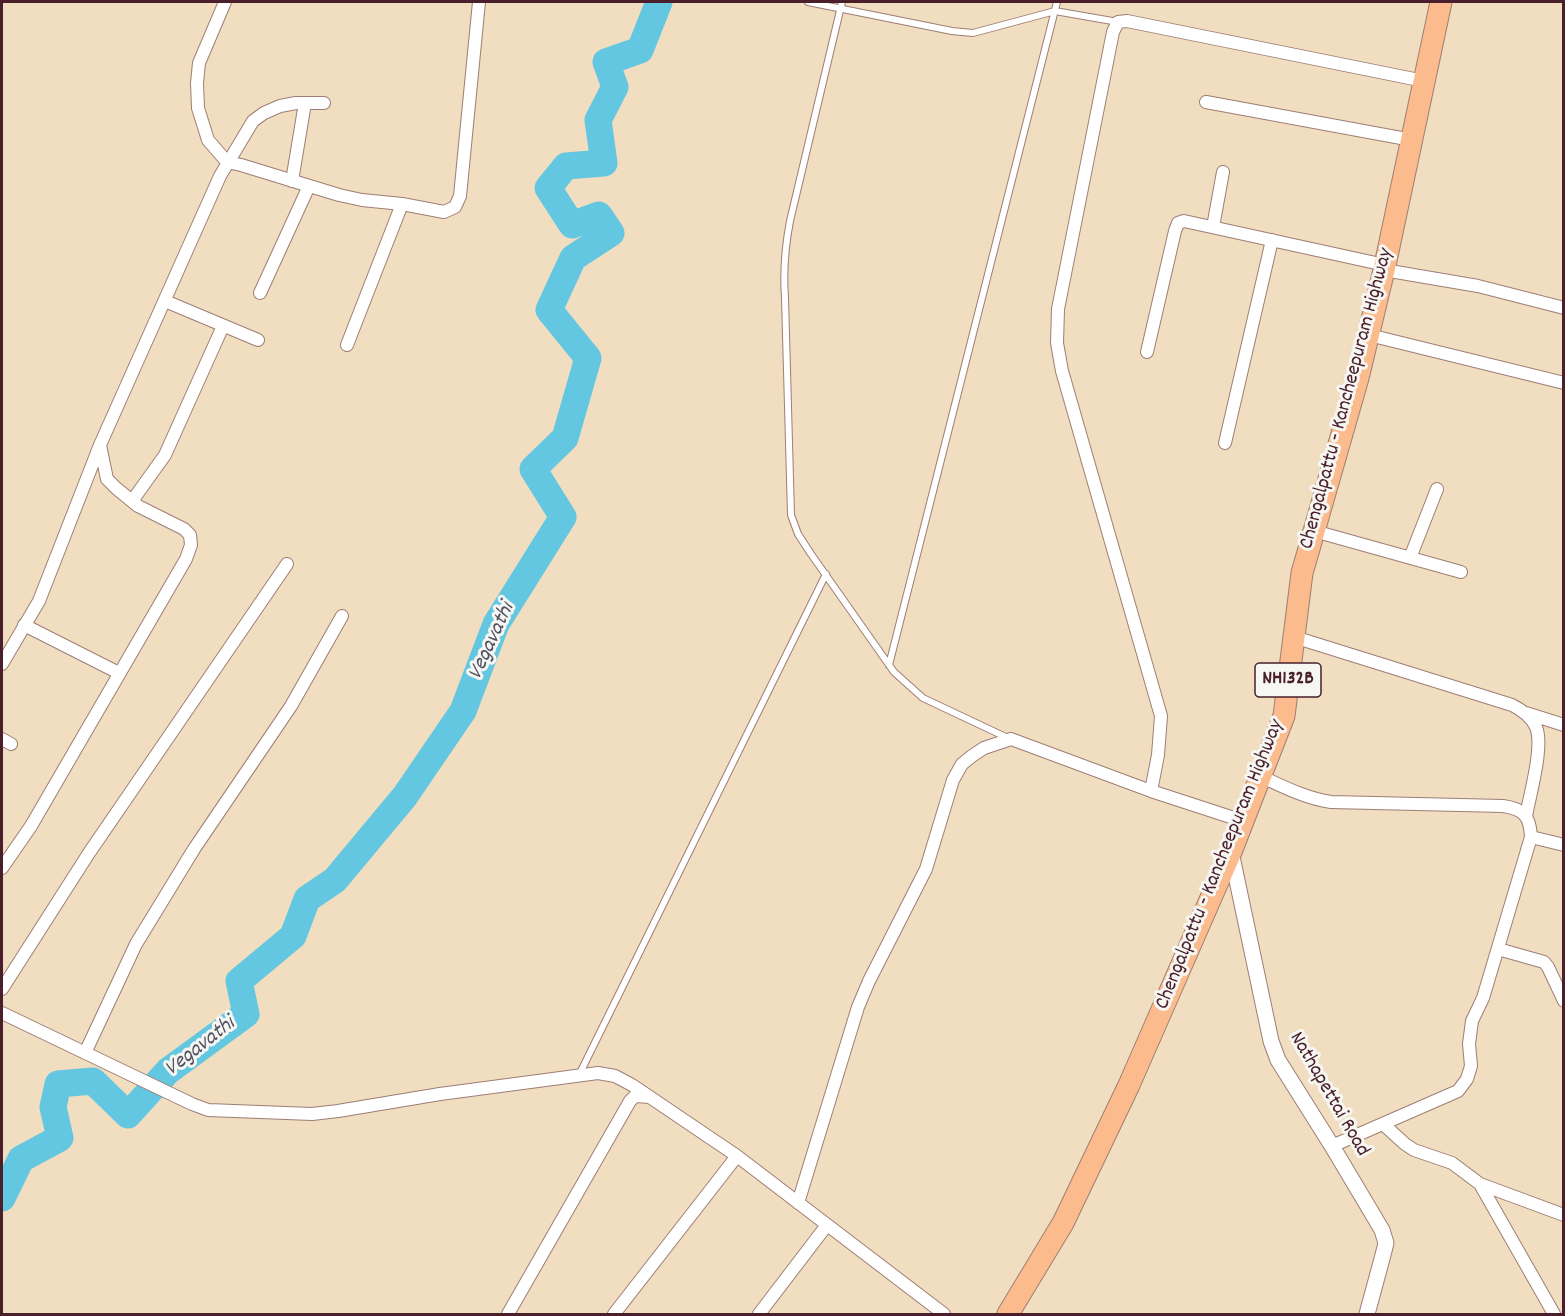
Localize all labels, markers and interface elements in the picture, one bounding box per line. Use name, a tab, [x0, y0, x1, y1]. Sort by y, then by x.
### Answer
street label: Chengalpattu - Kancheepuram Highway	[1296, 246, 1400, 552]
water label: Vegavathi	[464, 599, 522, 685]
road number: NH132B	[1255, 663, 1321, 697]
street label: Chengalpattu - Kancheepuram Highway	[1151, 716, 1291, 1014]
water label: Vegavathi	[161, 1012, 241, 1084]
street label: Nathapettai Road	[1282, 1028, 1374, 1162]

